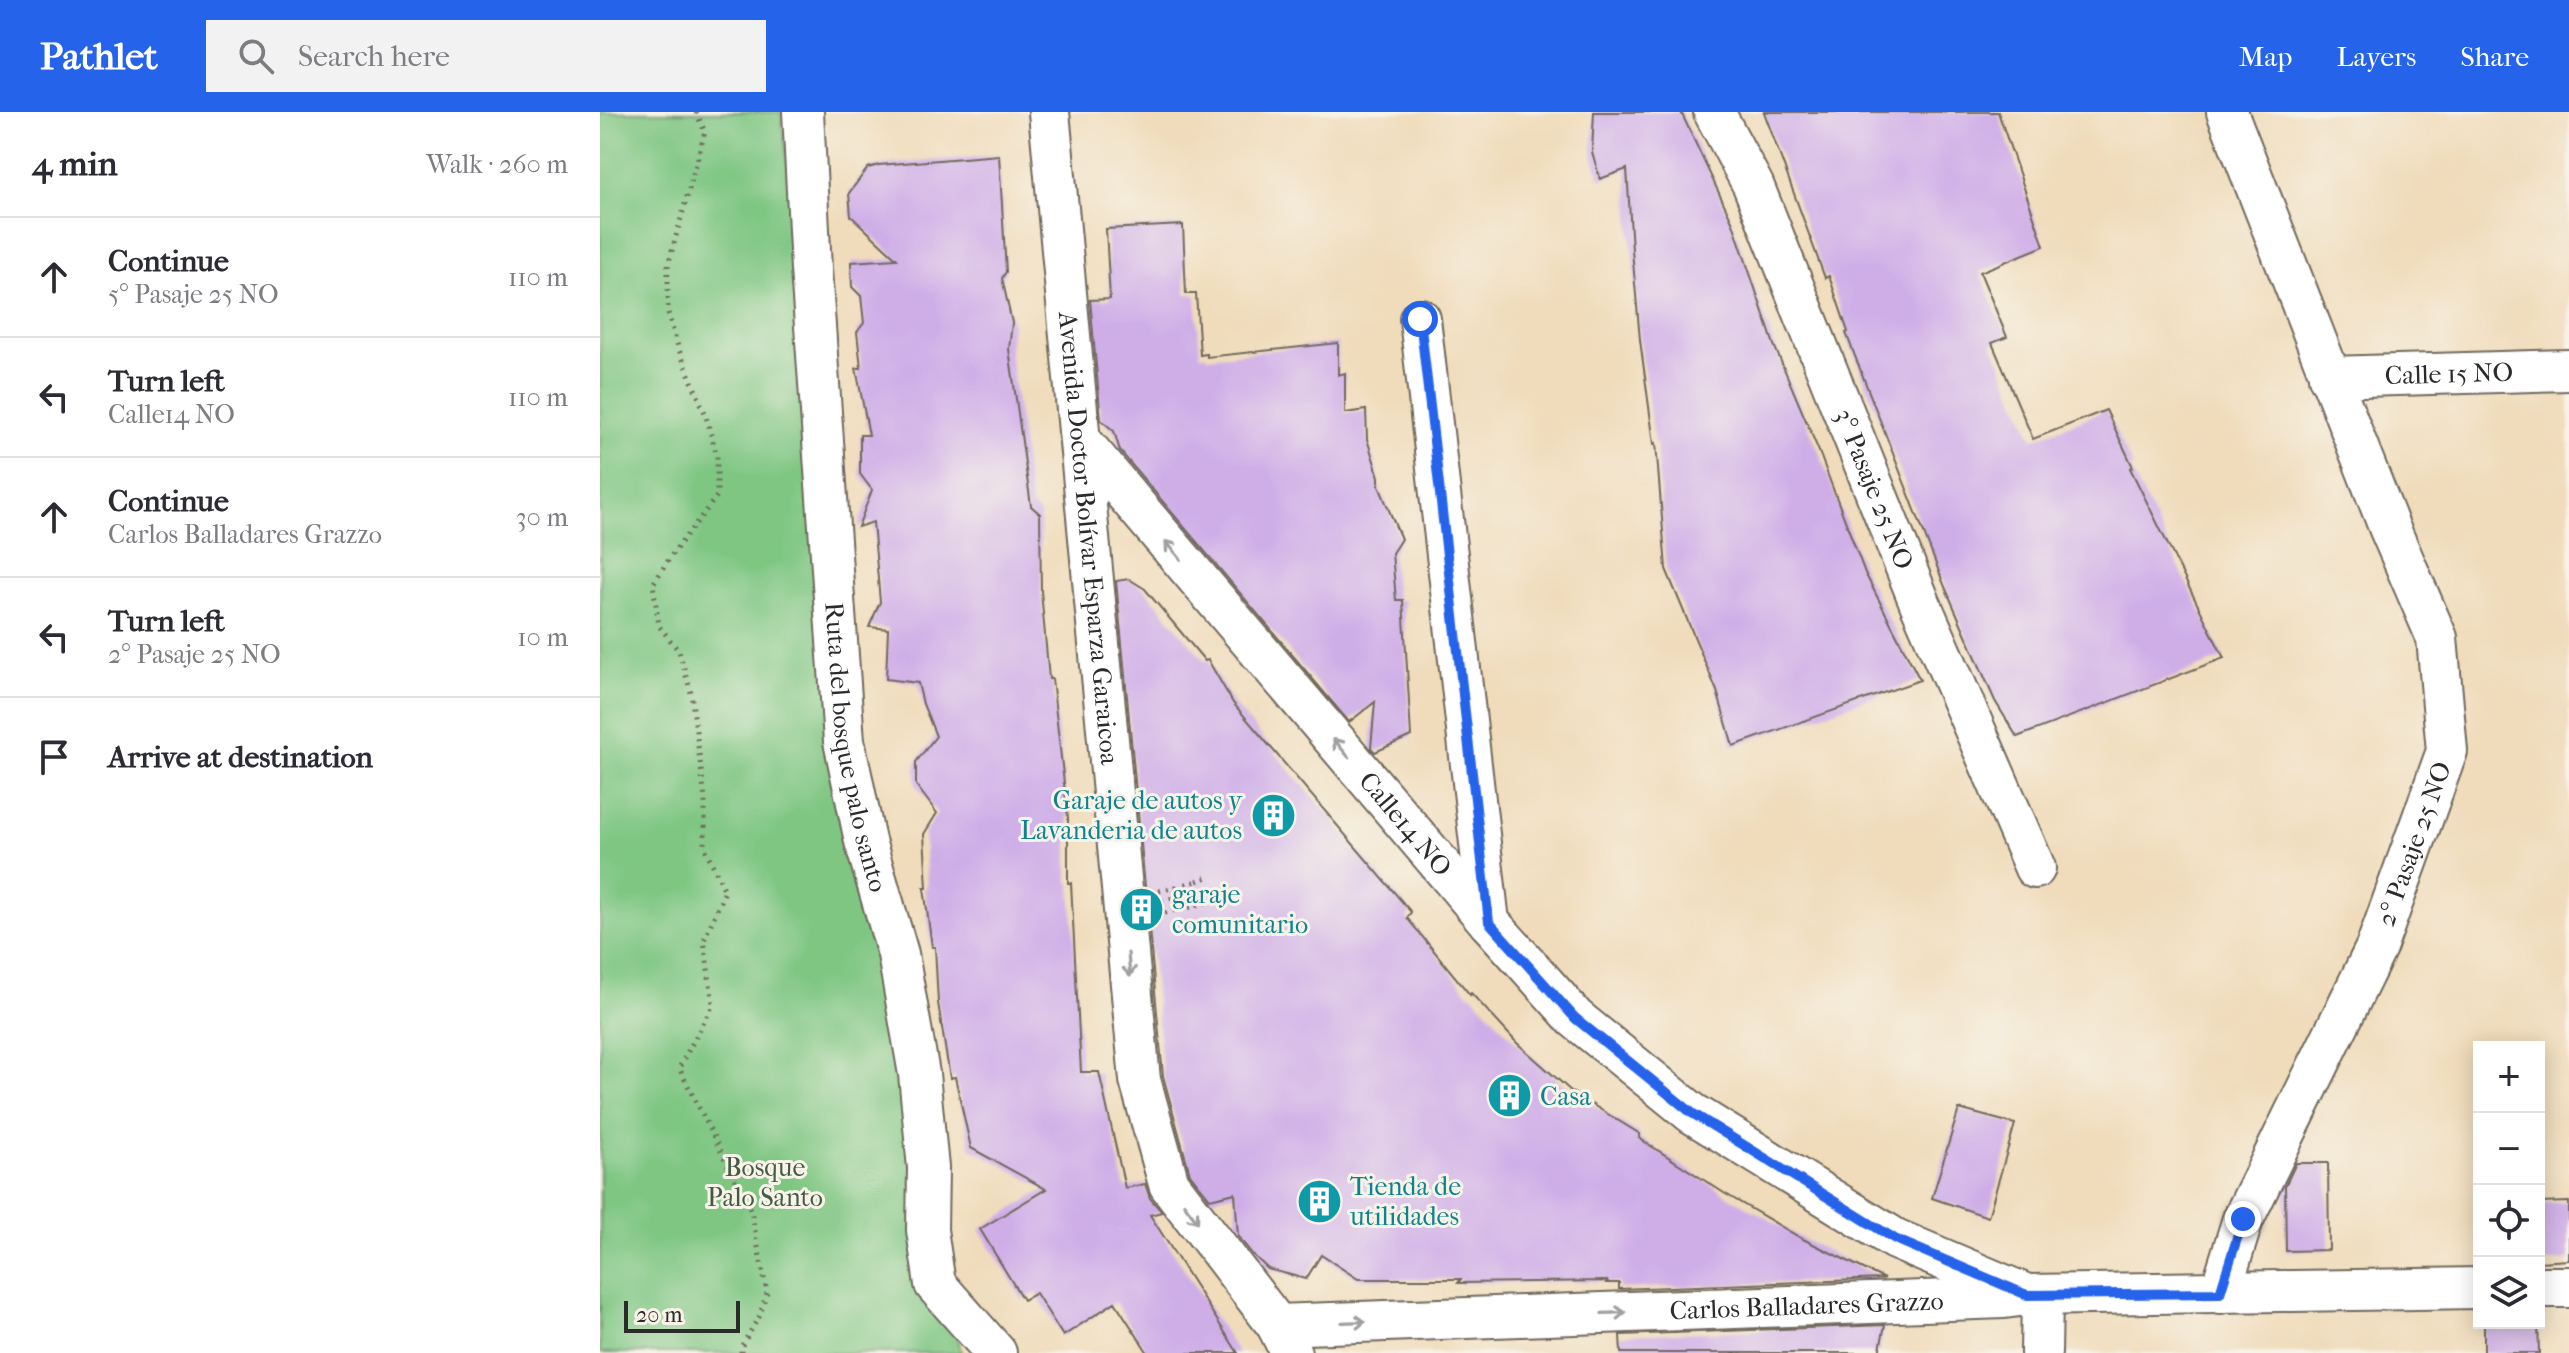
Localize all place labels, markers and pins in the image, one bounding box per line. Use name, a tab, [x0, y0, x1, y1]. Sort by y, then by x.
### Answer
place label: Garaje de autos y Lavanderia de autos	[1020, 785, 1243, 846]
building icon: Garaje de autos y Lavanderia de autos	[1249, 791, 1297, 839]
place label: garaje comunitario	[1172, 879, 1308, 940]
building icon: garaje comunitario	[1117, 885, 1165, 933]
building icon: Casa	[1485, 1072, 1533, 1120]
place label: Casa	[1540, 1081, 1592, 1112]
place label: Tienda de utilidades	[1349, 1171, 1461, 1232]
building icon: Tienda de utilidades	[1295, 1177, 1343, 1225]

